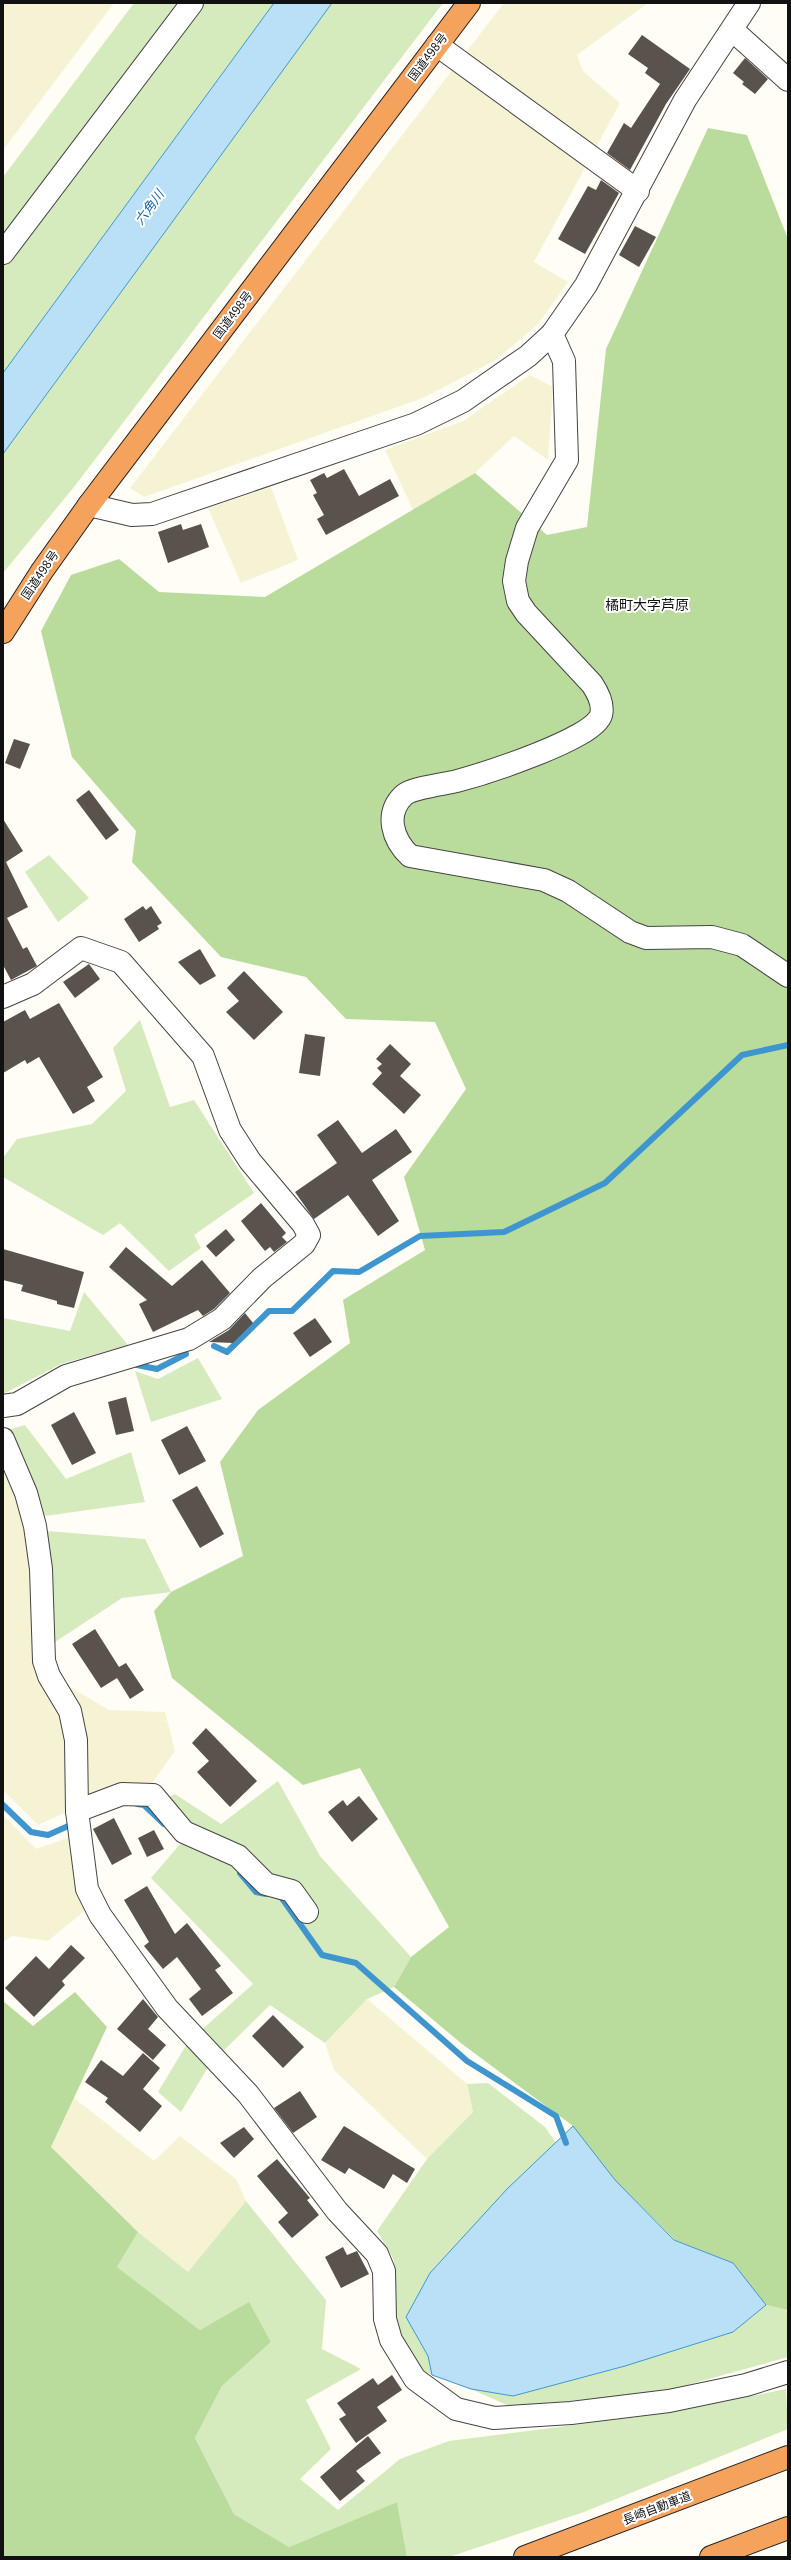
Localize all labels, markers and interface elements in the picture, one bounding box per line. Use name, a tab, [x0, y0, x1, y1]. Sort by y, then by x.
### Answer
street label: 国道498号	[403, 29, 450, 84]
water label: 六角川	[129, 184, 169, 228]
street label: 国道498号	[208, 287, 255, 342]
street label: 国道498号	[16, 546, 61, 602]
district label: 橘町大字芦原	[605, 594, 689, 614]
street label: 長崎自動車道	[620, 2486, 693, 2527]

